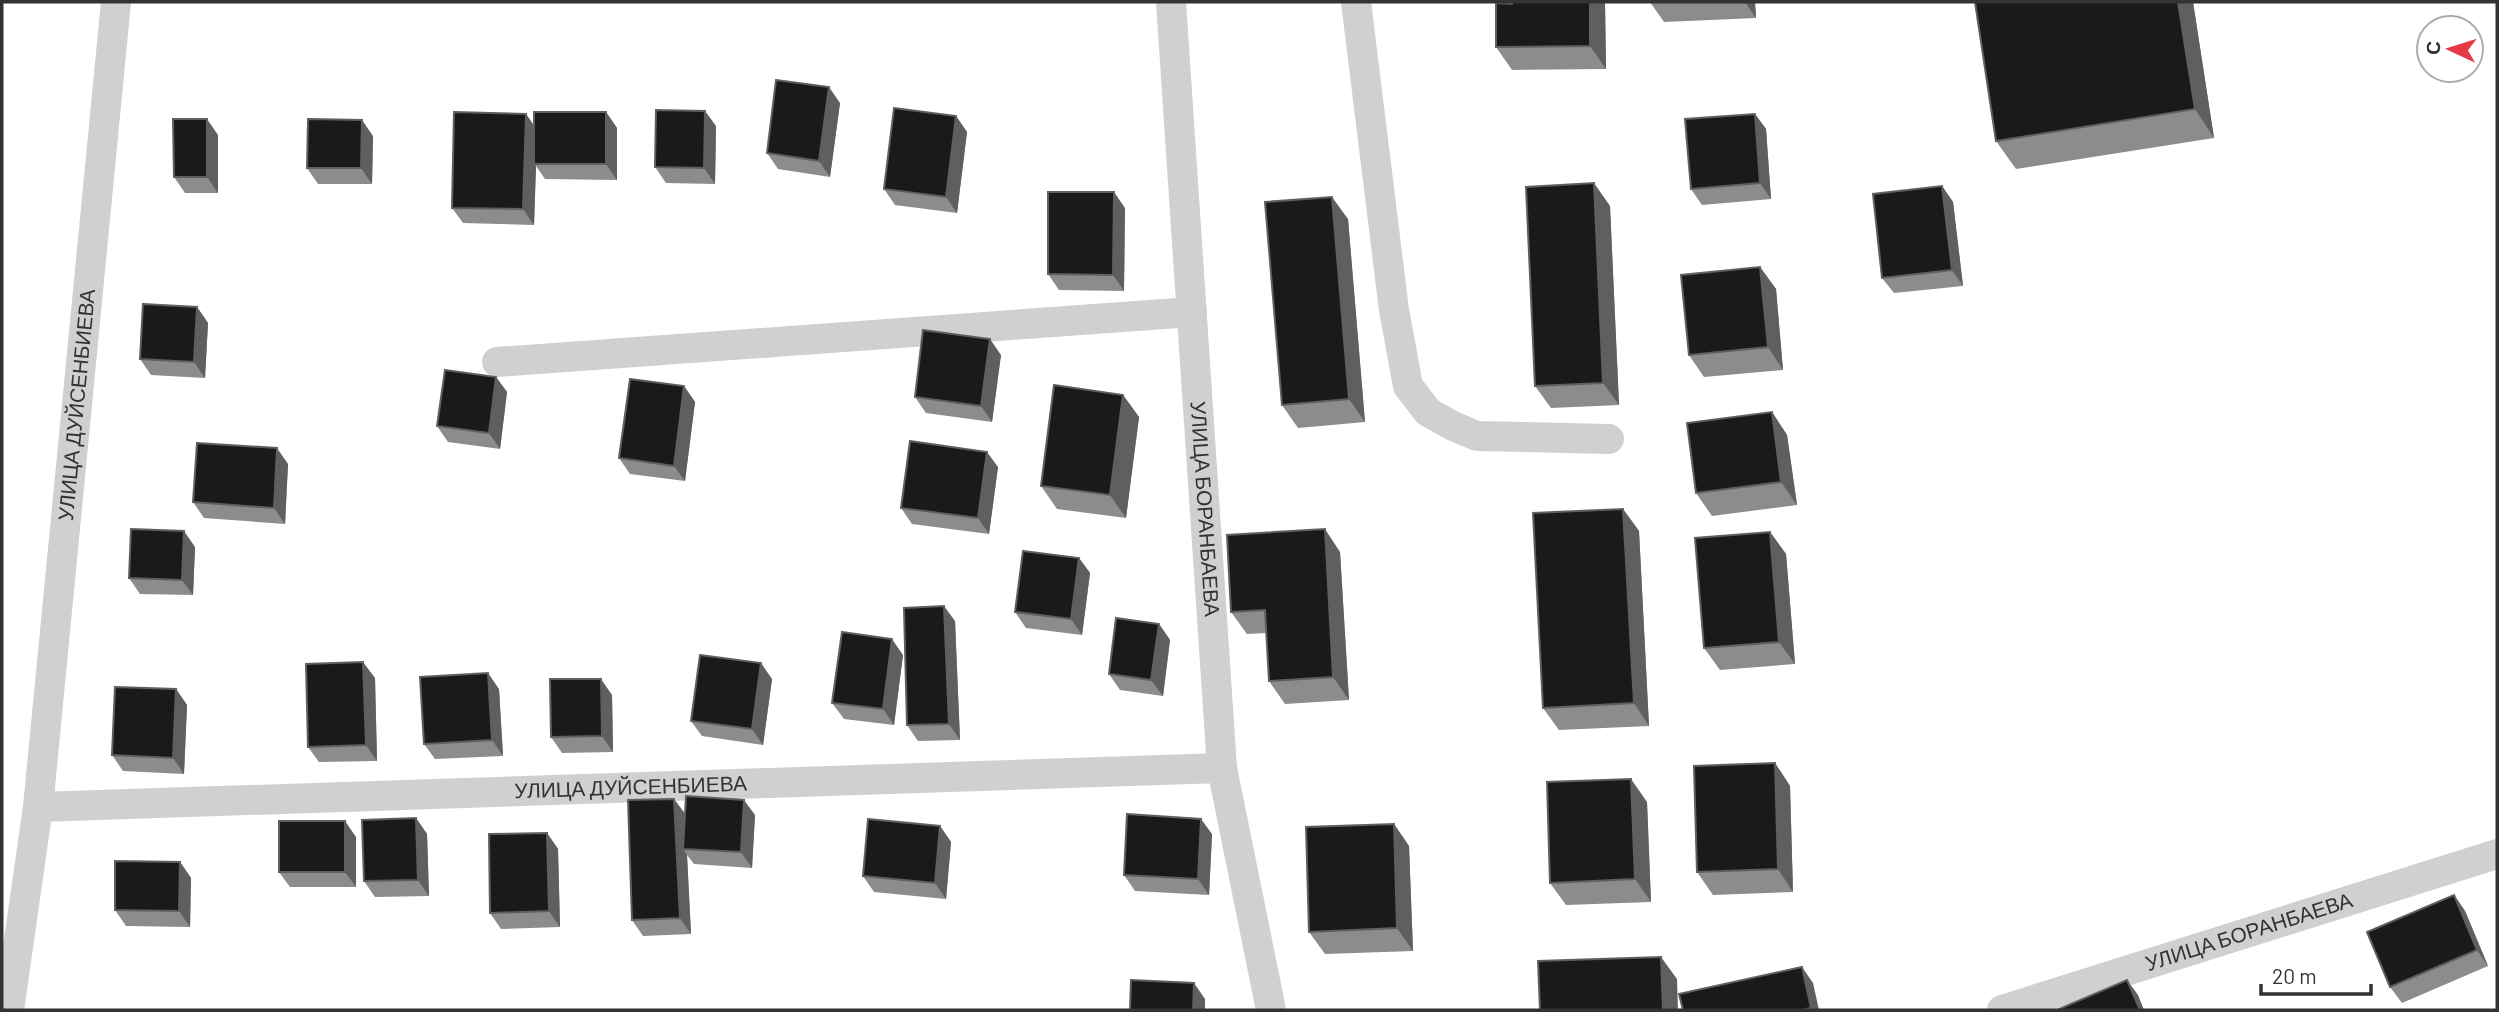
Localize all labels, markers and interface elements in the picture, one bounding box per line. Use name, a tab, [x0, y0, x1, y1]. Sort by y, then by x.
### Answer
north arrow	[2415, 14, 2485, 84]
text: С	[2421, 40, 2445, 55]
street label: УЛИЦА ДУЙСЕНБИЕВА	[52, 288, 99, 522]
street label: УЛИЦА БОРАНБАЕВА	[1187, 400, 1226, 617]
street label: УЛИЦА ДУЙСЕНБИЕВА	[514, 770, 747, 802]
street label: УЛИЦА БОРАНБАЕВА	[2142, 886, 2355, 975]
scale bar	[2261, 953, 2371, 997]
text: 20 m	[2272, 963, 2317, 988]

